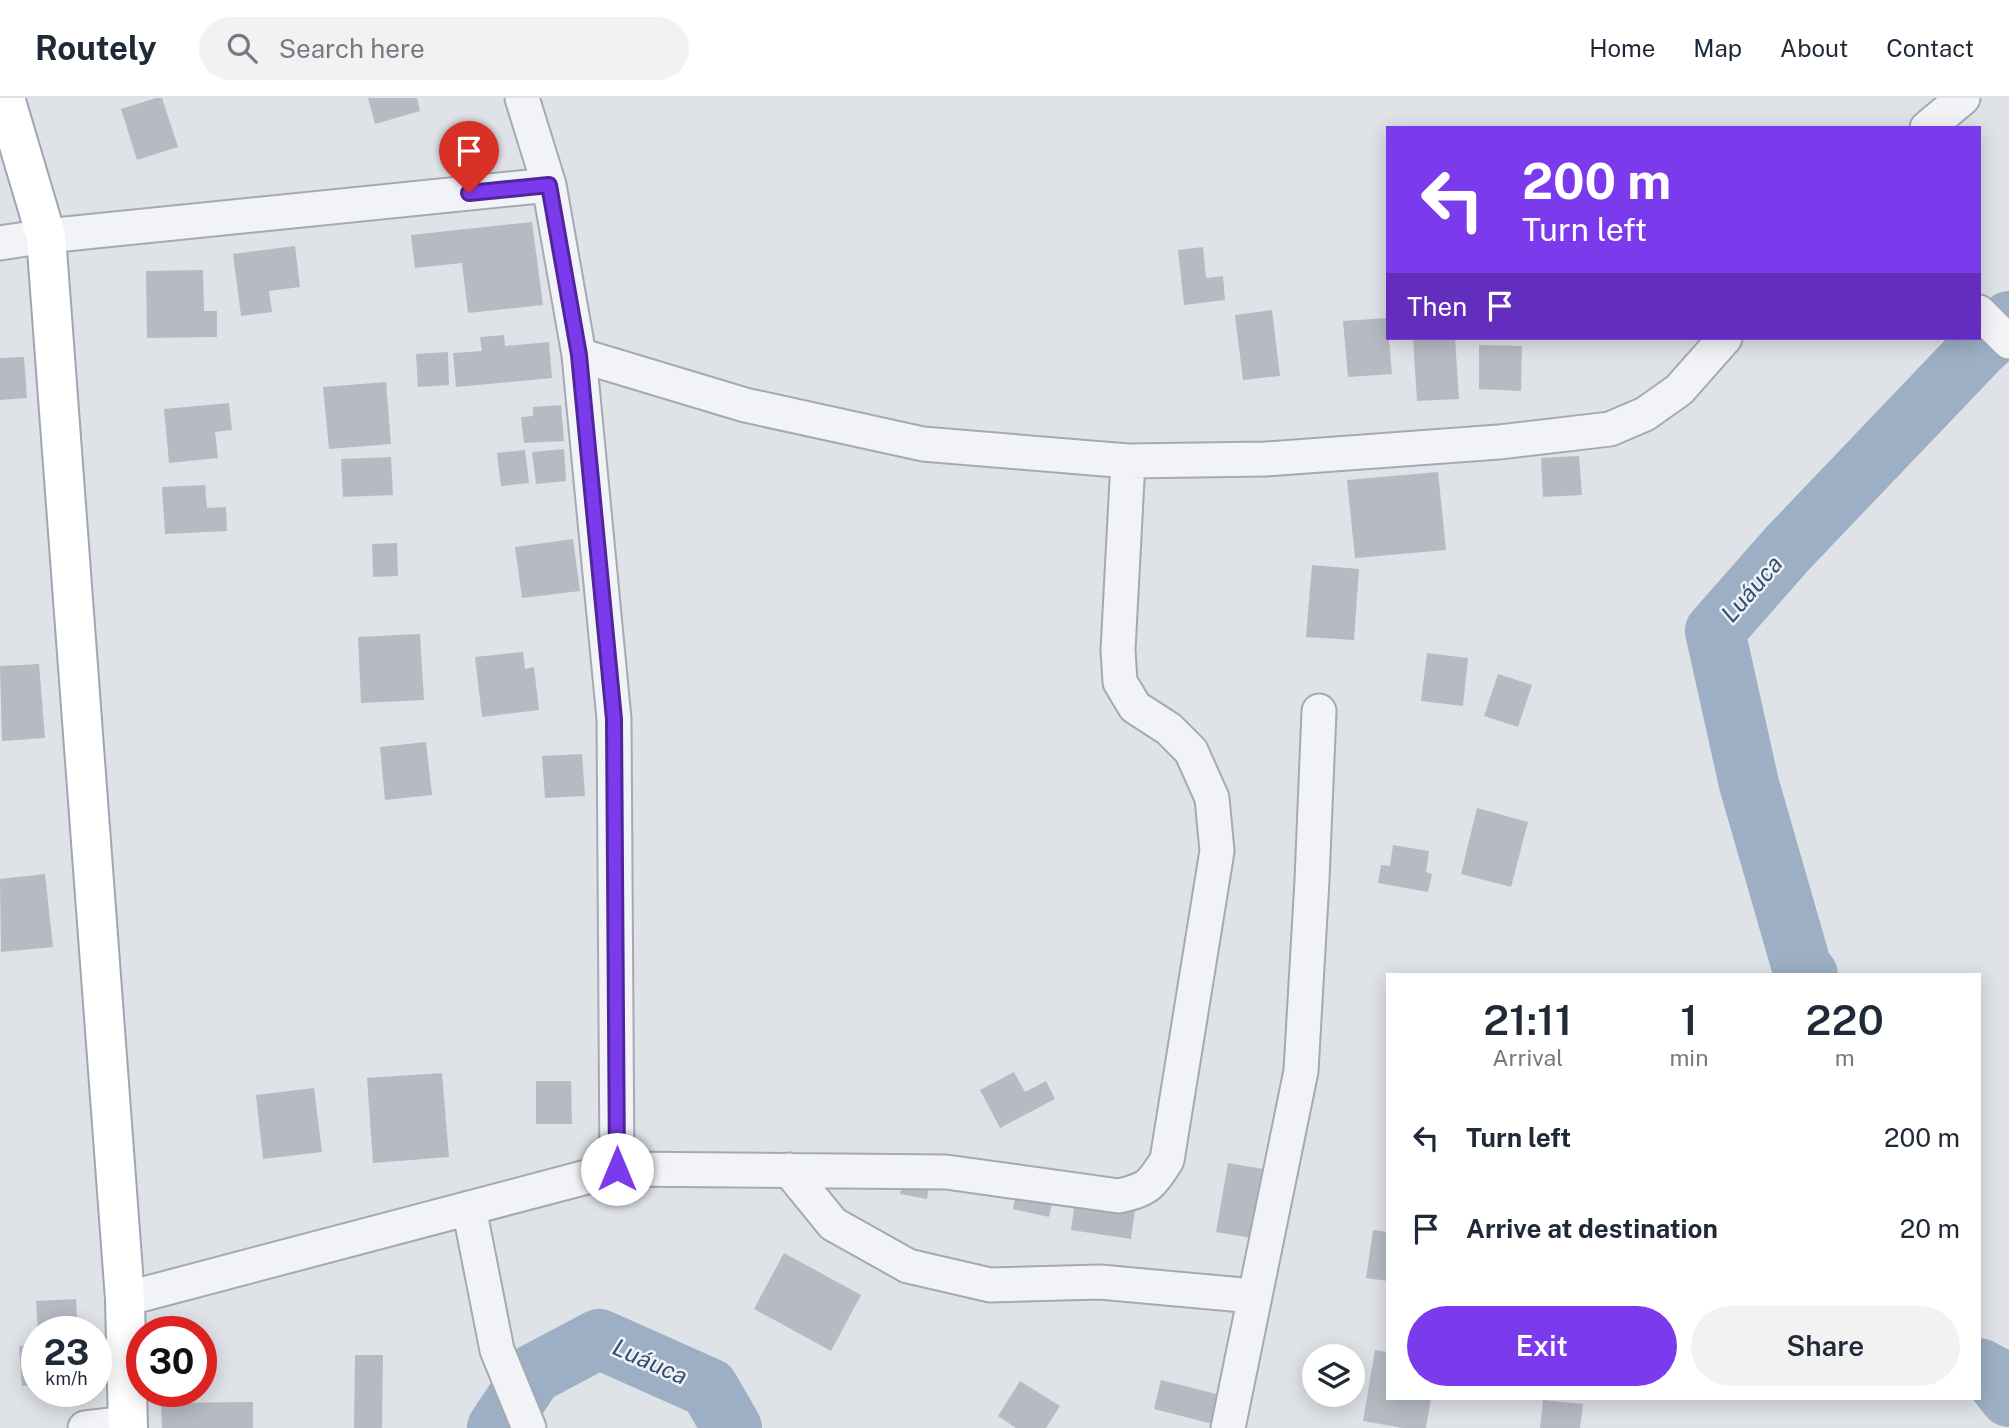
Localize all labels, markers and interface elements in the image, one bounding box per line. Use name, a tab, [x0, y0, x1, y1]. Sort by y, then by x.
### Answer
search box	[199, 17, 689, 80]
text: Routely	[35, 29, 157, 67]
icon: search	[223, 29, 261, 67]
text: Search here	[279, 33, 425, 64]
text: Home	[1589, 34, 1655, 62]
text: Map	[1693, 34, 1742, 62]
text: About	[1780, 34, 1848, 62]
text: Contact	[1886, 34, 1974, 62]
pin	[439, 121, 499, 193]
icon: arrive	[450, 132, 488, 170]
text: 200 m	[1522, 152, 1671, 210]
icon: left	[1407, 154, 1498, 245]
text: Turn left	[1522, 211, 1647, 248]
icon: arrive	[1481, 287, 1519, 325]
text: Then	[1407, 291, 1467, 322]
water label: Luáuca	[1715, 549, 1788, 627]
text: 21:11	[1483, 995, 1572, 1044]
text: 1	[1680, 995, 1698, 1044]
text: 220	[1806, 995, 1884, 1044]
text: Arrival	[1492, 1044, 1563, 1071]
text: min	[1669, 1044, 1708, 1071]
text: m	[1835, 1044, 1855, 1071]
icon: left	[1407, 1119, 1445, 1157]
text: Turn left	[1466, 1122, 1571, 1153]
text: 200 m	[1884, 1122, 1960, 1153]
position arrow	[580, 1132, 654, 1206]
icon: arrive	[1407, 1210, 1445, 1248]
text: Arrive at destination	[1466, 1213, 1718, 1244]
text: 20 m	[1900, 1213, 1960, 1244]
button: Exit	[1407, 1306, 1677, 1386]
button: Share	[1691, 1306, 1960, 1386]
speed limit sign: 30	[126, 1316, 217, 1407]
text: 23	[44, 1332, 89, 1373]
water label: Luáuca	[609, 1332, 692, 1390]
map controls	[1302, 1344, 1365, 1407]
button: layers	[1302, 1344, 1365, 1407]
text: km/h	[45, 1368, 88, 1389]

